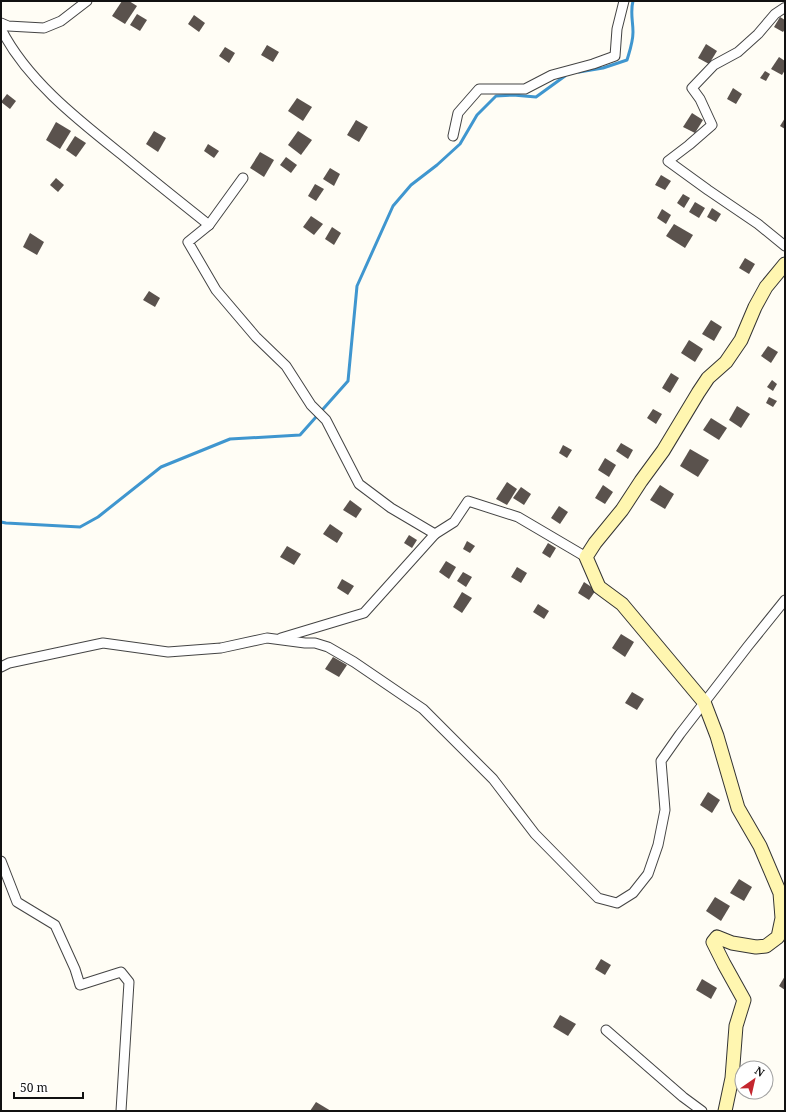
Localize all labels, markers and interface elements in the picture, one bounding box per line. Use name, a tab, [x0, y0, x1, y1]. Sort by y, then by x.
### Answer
north arrow	[734, 1060, 774, 1100]
text: N	[752, 1063, 768, 1080]
scale bar	[14, 1074, 83, 1100]
text: 50 m	[20, 1079, 48, 1096]

